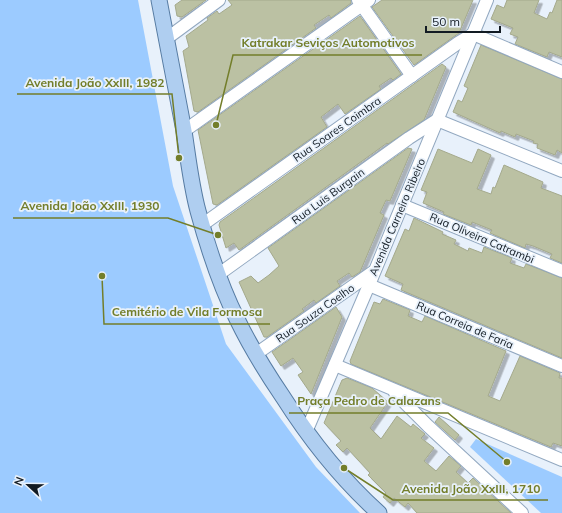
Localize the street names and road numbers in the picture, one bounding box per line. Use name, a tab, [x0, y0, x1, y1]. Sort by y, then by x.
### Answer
street label: Rua Soares Coimbra	[290, 93, 384, 165]
street label: Avenida Carneiro Ribeiro	[366, 156, 428, 278]
street label: Rua Luis Burgain	[289, 165, 367, 227]
street label: Rua Oliveira Catrambi	[428, 210, 536, 266]
street label: Rua Souza Coelho	[273, 281, 357, 345]
street label: Rua Correia de Faria	[414, 298, 516, 352]

